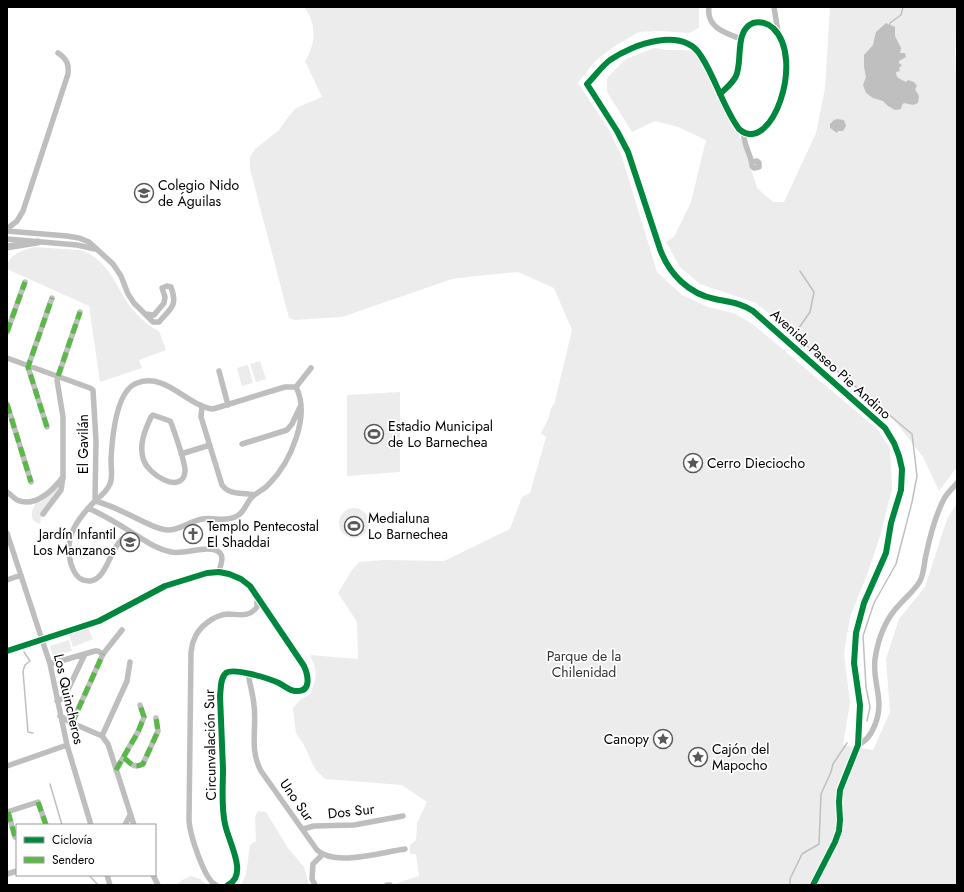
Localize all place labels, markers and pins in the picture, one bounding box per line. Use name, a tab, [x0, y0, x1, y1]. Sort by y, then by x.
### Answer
place label: Colegio Nido de Águilas	[158, 175, 240, 211]
school or university icon: Colegio Nido de Águilas	[133, 182, 155, 204]
place label: Estadio Municipal de Lo Barnechea	[388, 416, 493, 452]
sports icon: Estadio Municipal de Lo Barnechea	[363, 423, 385, 445]
place icon: Cerro Dieciocho	[682, 452, 704, 474]
place label: Cerro Dieciocho	[707, 453, 805, 473]
place label: Medialuna Lo Barnechea	[368, 508, 448, 544]
sports icon: Medialuna Lo Barnechea	[343, 515, 365, 537]
place label: Templo Pentecostal El Shaddai	[207, 516, 319, 552]
church icon: Templo Pentecostal El Shaddai	[182, 523, 204, 545]
place label: Jardín Infantil Los Manzanos	[33, 524, 116, 560]
school or university icon: Jardín Infantil Los Manzanos	[119, 531, 141, 553]
place icon: Canopy	[652, 728, 674, 750]
place label: Canopy	[604, 729, 650, 749]
place label: Cajón del Mapocho	[712, 739, 769, 775]
place icon: Cajón del Mapocho	[687, 746, 709, 768]

